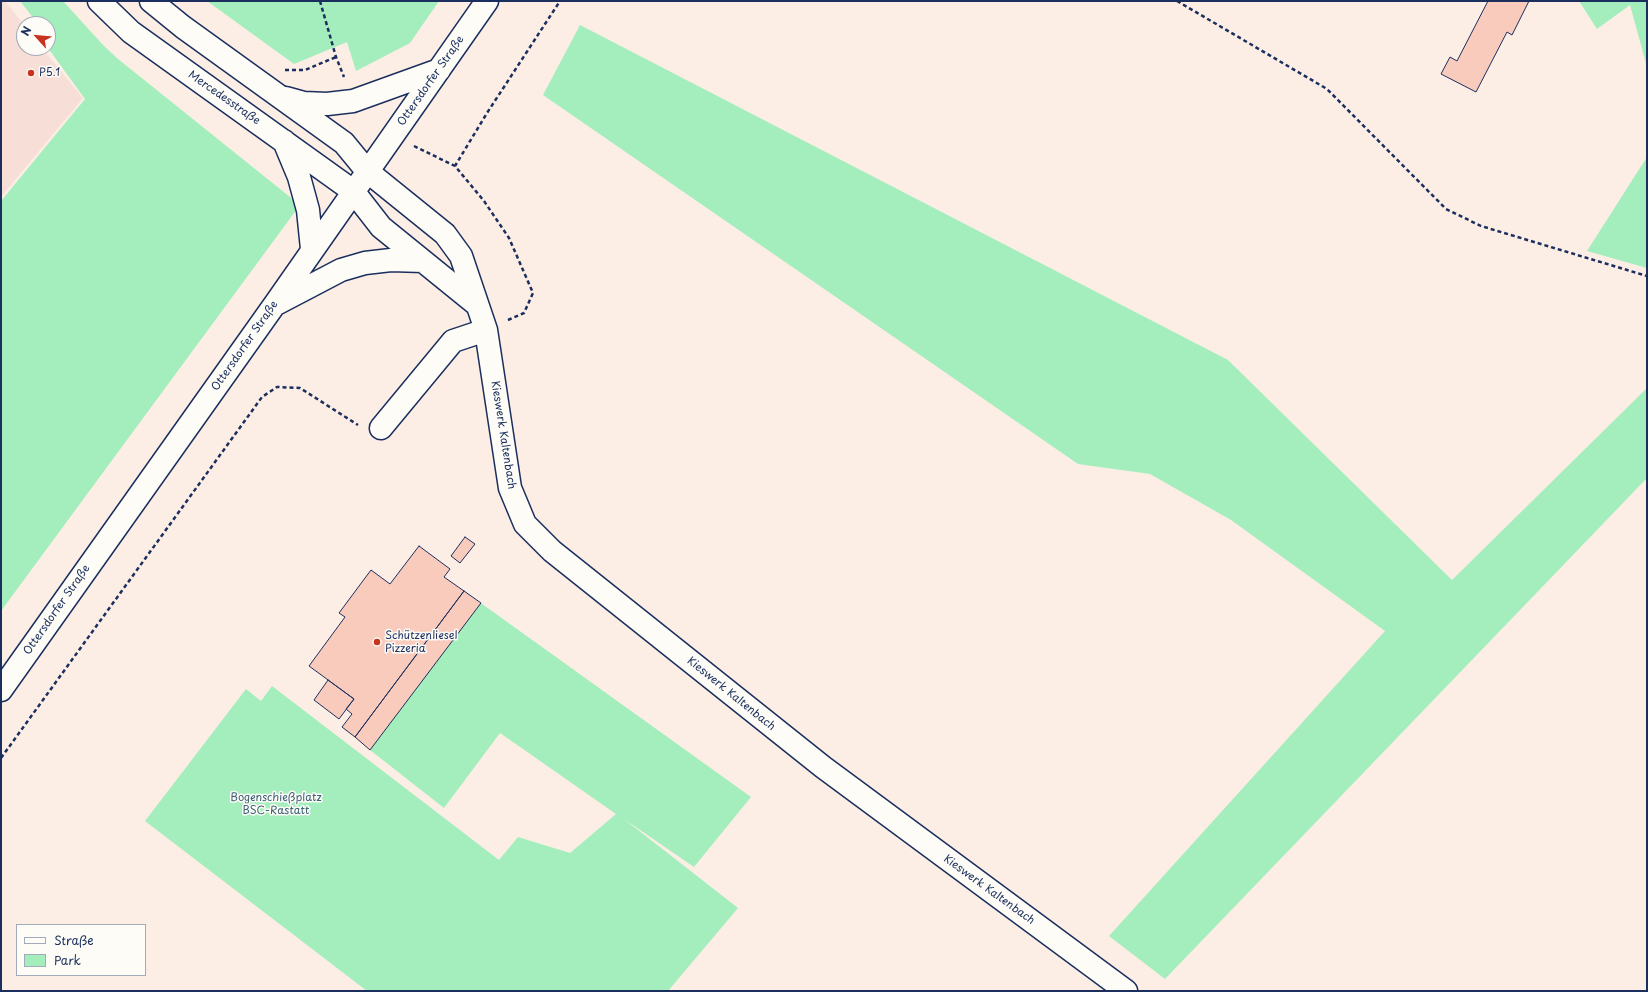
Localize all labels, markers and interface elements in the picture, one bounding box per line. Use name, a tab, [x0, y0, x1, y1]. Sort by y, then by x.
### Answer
north arrow	[16, 16, 56, 56]
text: N	[16, 23, 35, 39]
street label: Ottersdorfer Straße	[395, 34, 467, 128]
place label: P5.1	[39, 66, 60, 80]
marker: P5.1	[26, 68, 36, 78]
street label: Mercedesstraße	[186, 68, 262, 128]
street label: Ottersdorfer Straße	[209, 299, 281, 393]
street label: Kieswerk Kaltenbach	[488, 380, 518, 490]
street label: Ottersdorfer Straße	[21, 563, 93, 657]
place label: Schützenliesel Pizzeria	[385, 629, 457, 655]
marker: Schützenliesel Pizzeria	[372, 637, 382, 647]
street label: Kieswerk Kaltenbach	[684, 654, 778, 734]
park label: Bogenschießplatz BSC-Rastatt	[230, 791, 322, 817]
street label: Kieswerk Kaltenbach	[941, 852, 1037, 928]
legend	[16, 924, 146, 976]
text: Straße	[54, 931, 94, 949]
text: Park	[54, 951, 81, 969]

